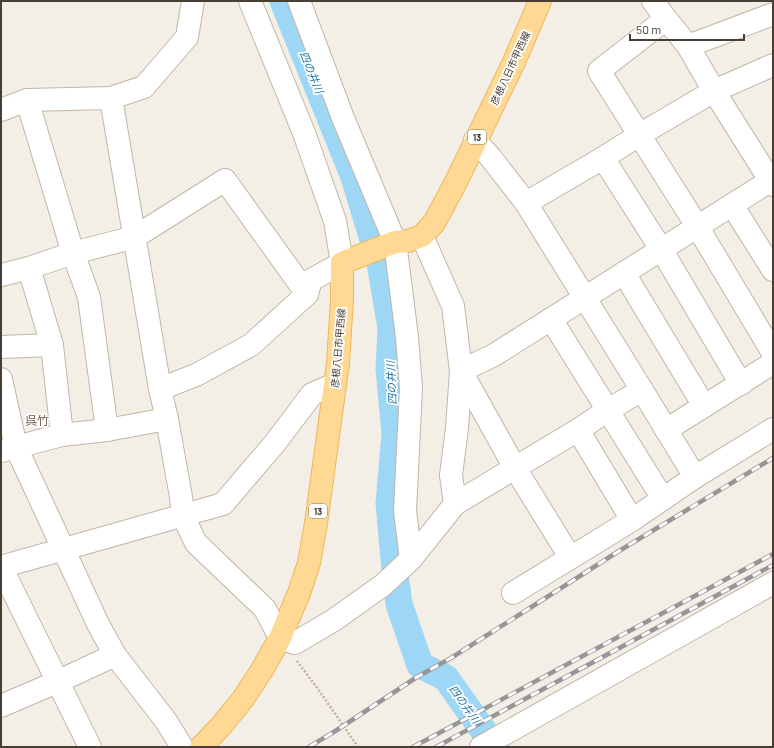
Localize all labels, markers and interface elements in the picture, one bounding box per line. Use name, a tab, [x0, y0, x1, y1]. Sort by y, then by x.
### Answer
scale bar	[630, 16, 744, 42]
text: 50 m	[636, 22, 661, 36]
street label: 彦根八日市甲西線	[488, 29, 532, 107]
water label: 四の井川	[298, 49, 327, 96]
road number: 13	[468, 130, 486, 144]
street label: 彦根八日市甲西線	[329, 308, 347, 388]
water label: 四の井川	[383, 360, 399, 405]
district label: 呉竹	[25, 413, 49, 427]
road number: 13	[309, 504, 327, 518]
water label: 四の井川	[447, 682, 484, 726]

